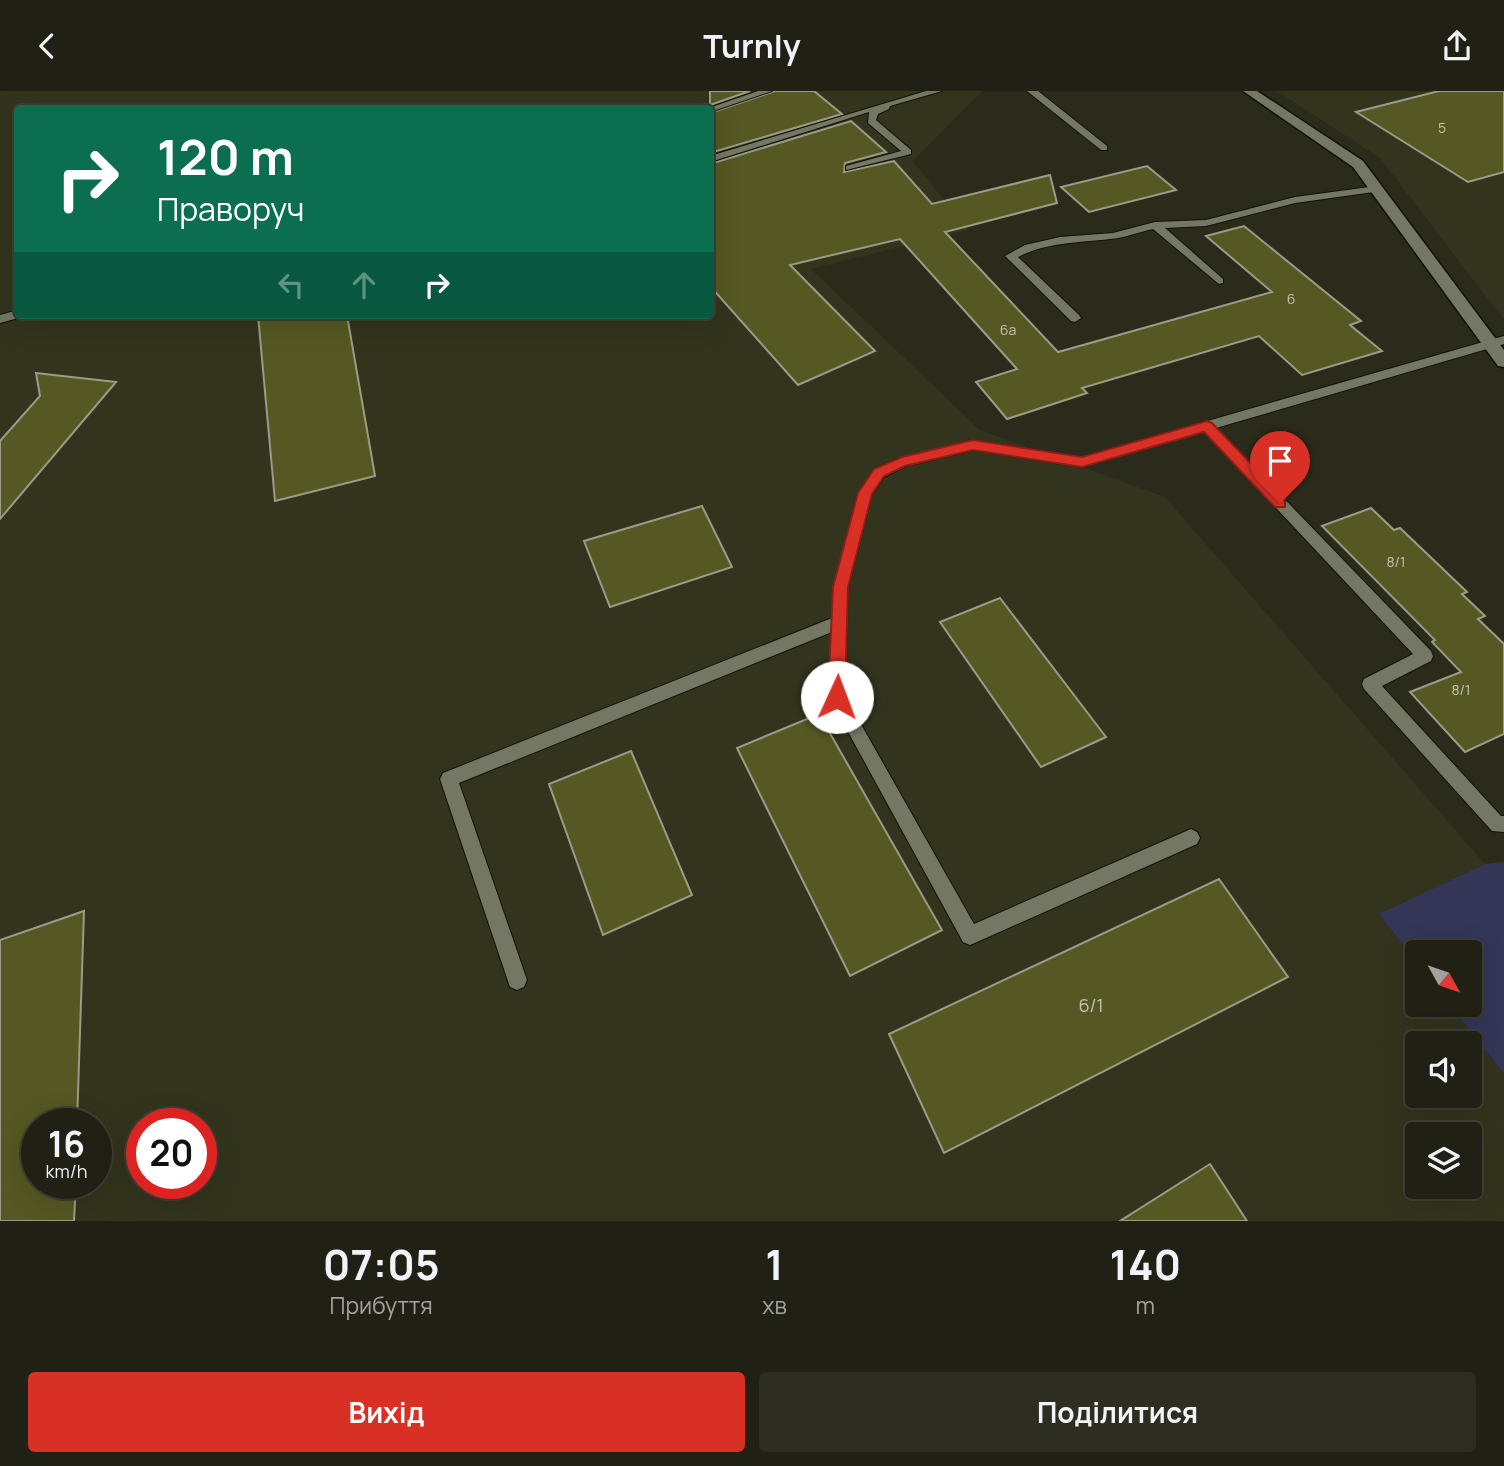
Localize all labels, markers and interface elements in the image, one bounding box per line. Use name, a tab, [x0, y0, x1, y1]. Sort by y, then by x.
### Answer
text: Turnly	[703, 24, 801, 68]
icon: back	[28, 27, 66, 65]
icon: share	[1438, 27, 1476, 65]
house number: 5	[1438, 118, 1446, 137]
text: 120 m	[157, 123, 294, 190]
icon: right	[42, 133, 133, 224]
text: Праворуч	[157, 187, 305, 231]
icon: left	[272, 266, 310, 304]
icon: ahead	[345, 266, 383, 304]
icon: right	[418, 266, 456, 304]
house number: 6	[1287, 289, 1295, 308]
house number: 6а	[1000, 320, 1016, 339]
pin	[1250, 431, 1310, 503]
icon: arrive	[1261, 442, 1299, 480]
house number: 8/1	[1386, 552, 1406, 571]
position arrow	[800, 660, 874, 734]
house number: 8/1	[1451, 680, 1471, 699]
north arrow	[1405, 940, 1482, 1017]
map controls	[1405, 940, 1482, 1199]
house number: 6/1	[1078, 993, 1104, 1017]
button: sound	[1405, 1031, 1482, 1108]
speed limit sign: 20	[126, 1108, 217, 1199]
text: 16	[48, 1120, 85, 1168]
button: layers	[1405, 1122, 1482, 1199]
text: km/h	[46, 1159, 87, 1183]
text: 07:05	[323, 1235, 440, 1293]
text: 1	[765, 1235, 784, 1293]
text: 140	[1110, 1235, 1181, 1293]
text: Прибуття	[330, 1289, 433, 1321]
text: хв	[762, 1289, 787, 1321]
text: m	[1136, 1289, 1155, 1321]
button: Вихід	[28, 1372, 745, 1452]
button: Поділитися	[759, 1372, 1476, 1452]

